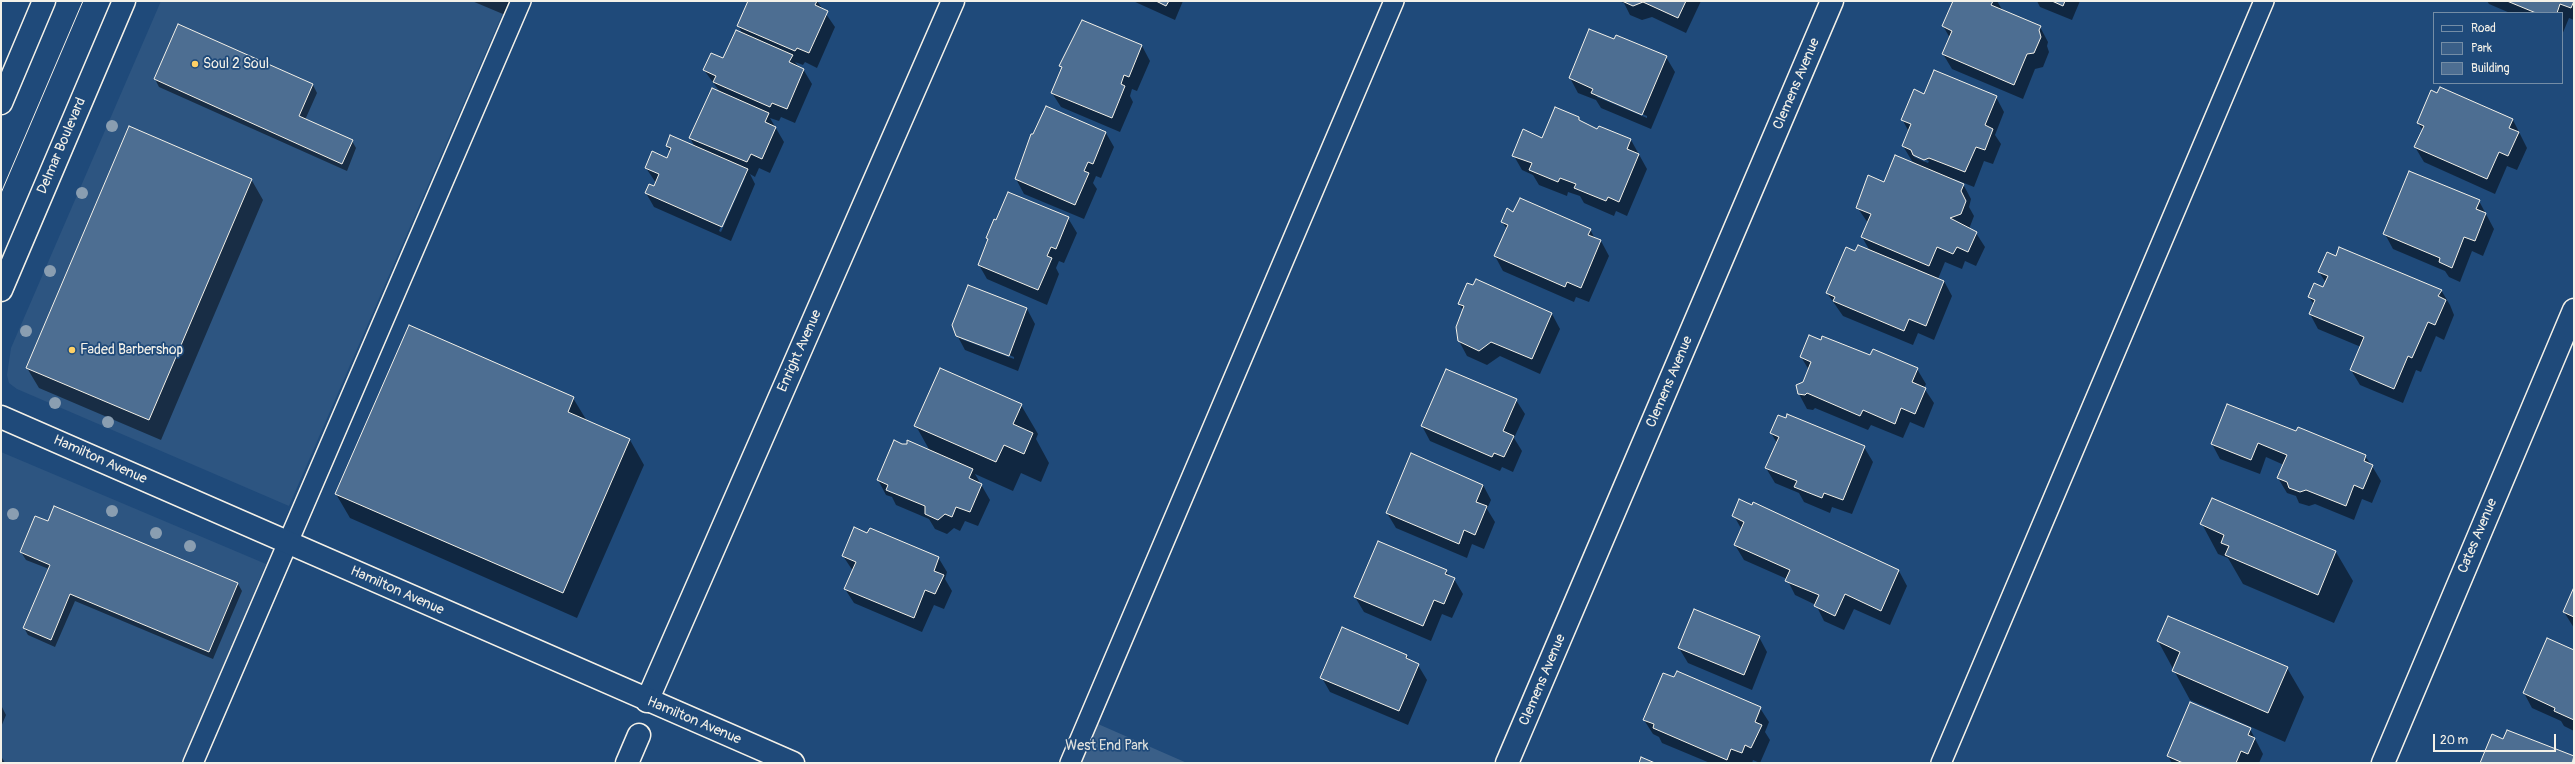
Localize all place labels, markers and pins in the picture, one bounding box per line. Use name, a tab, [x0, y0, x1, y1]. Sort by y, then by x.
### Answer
place label: Soul 2 Soul	[203, 56, 269, 72]
marker: Soul 2 Soul	[190, 59, 200, 69]
place label: Faded Barbershop	[80, 342, 183, 358]
marker: Faded Barbershop	[67, 345, 77, 355]

